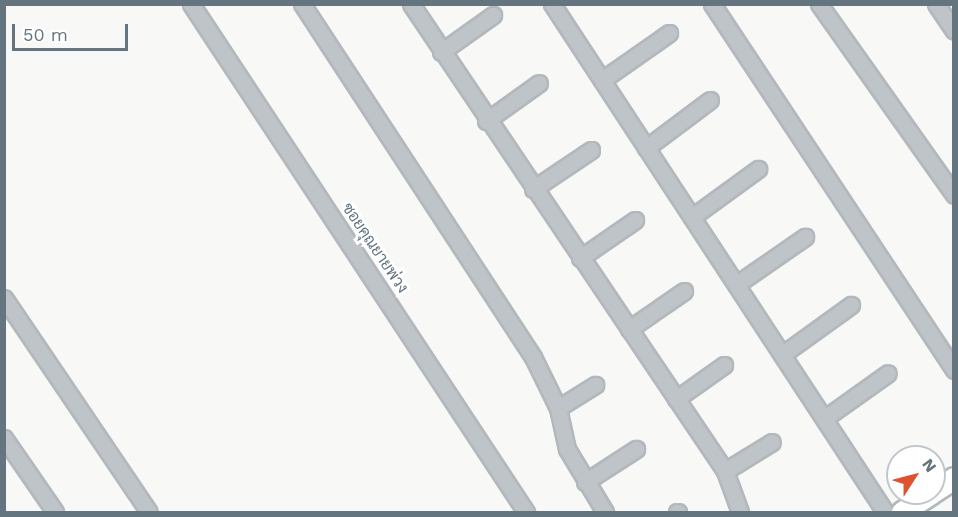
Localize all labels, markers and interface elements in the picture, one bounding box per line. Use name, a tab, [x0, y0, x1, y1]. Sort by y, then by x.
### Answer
scale bar	[15, 12, 130, 50]
text: 50 m	[23, 24, 68, 45]
street label: ซอยคุณยายพ่วง	[338, 199, 412, 297]
north arrow	[886, 445, 946, 505]
text: N	[918, 455, 941, 476]

